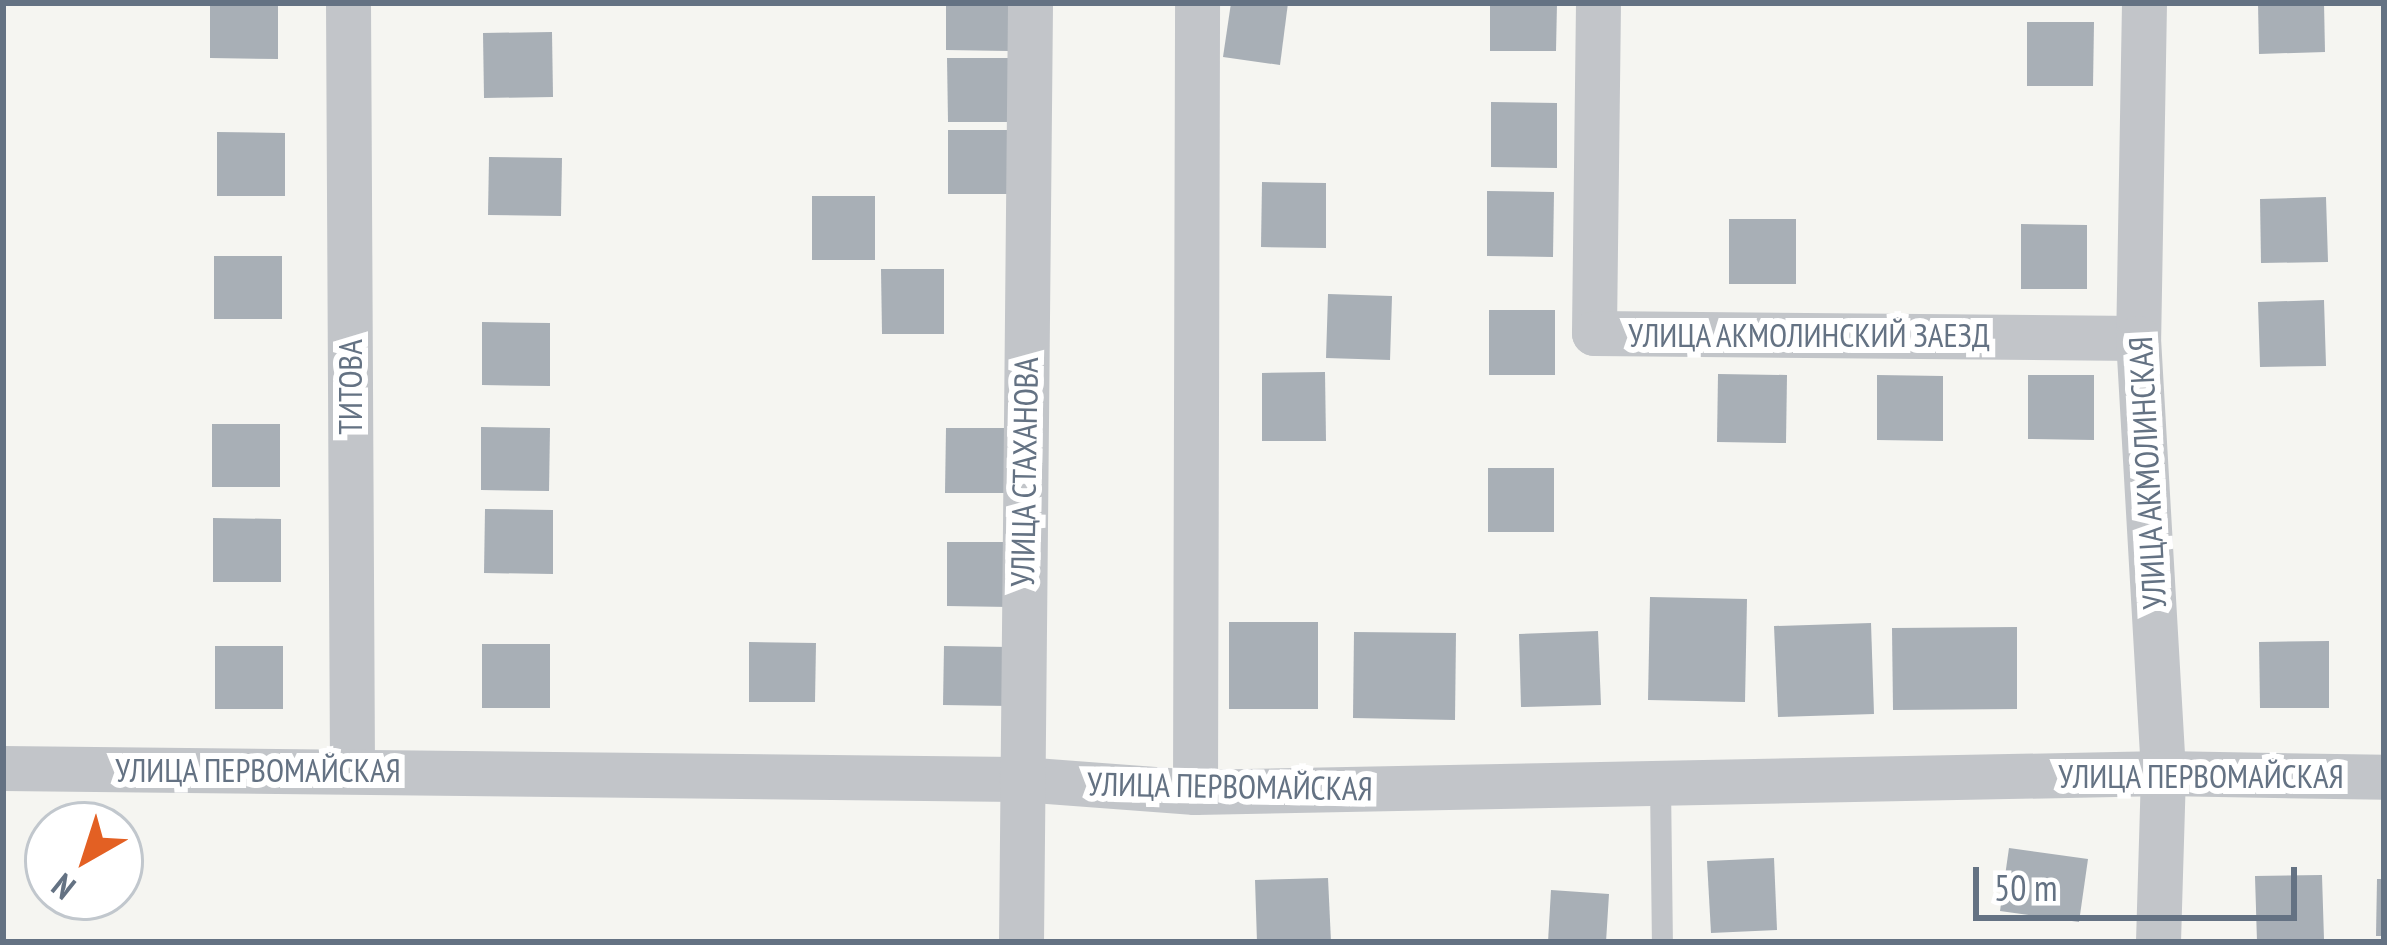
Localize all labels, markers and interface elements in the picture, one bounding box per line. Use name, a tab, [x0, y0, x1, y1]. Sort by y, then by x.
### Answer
street label: УЛИЦА АКМОЛИНСКИЙ ЗАЕЗД	[1627, 315, 1991, 355]
street label: УЛИЦА АКМОЛИНСКАЯ	[2120, 335, 2174, 611]
street label: ТИТОВА	[330, 339, 370, 435]
street label: УЛИЦА СТАХАНОВА	[1002, 356, 1046, 588]
street label: УЛИЦА ПЕРВОМАЙСКАЯ	[115, 750, 401, 790]
street label: УЛИЦА ПЕРВОМАЙСКАЯ	[2058, 756, 2344, 796]
street label: УЛИЦА ПЕРВОМАЙСКАЯ	[1086, 764, 1374, 808]
north arrow	[24, 801, 144, 921]
scale bar	[1979, 843, 2303, 917]
text: 50 m	[1994, 864, 2057, 911]
text: N	[42, 865, 83, 909]

